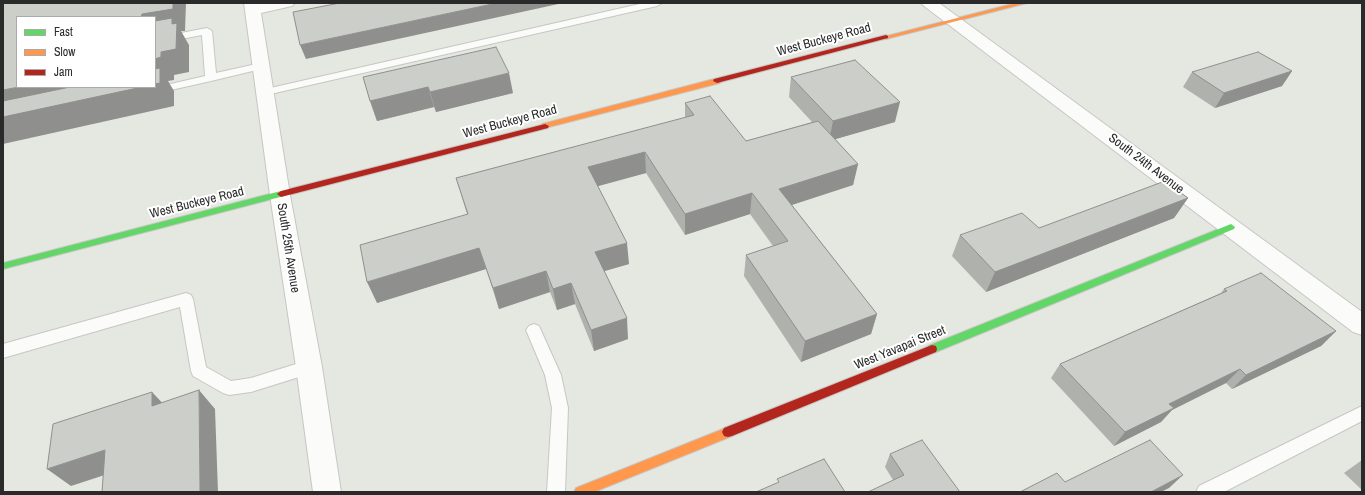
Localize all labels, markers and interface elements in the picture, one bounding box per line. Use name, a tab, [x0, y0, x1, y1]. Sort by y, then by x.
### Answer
legend	[16, 16, 156, 88]
street label: West Buckeye Road	[775, 20, 873, 60]
text: Fast	[54, 24, 73, 40]
text: Slow	[54, 44, 75, 60]
text: Jam	[54, 64, 73, 80]
street label: West Buckeye Road	[461, 102, 559, 142]
street label: South 24th Avenue	[1105, 131, 1187, 197]
street label: West Buckeye Road	[148, 184, 246, 222]
street label: South 25th Avenue	[273, 202, 303, 294]
street label: West Yavapai Street	[852, 323, 948, 373]

